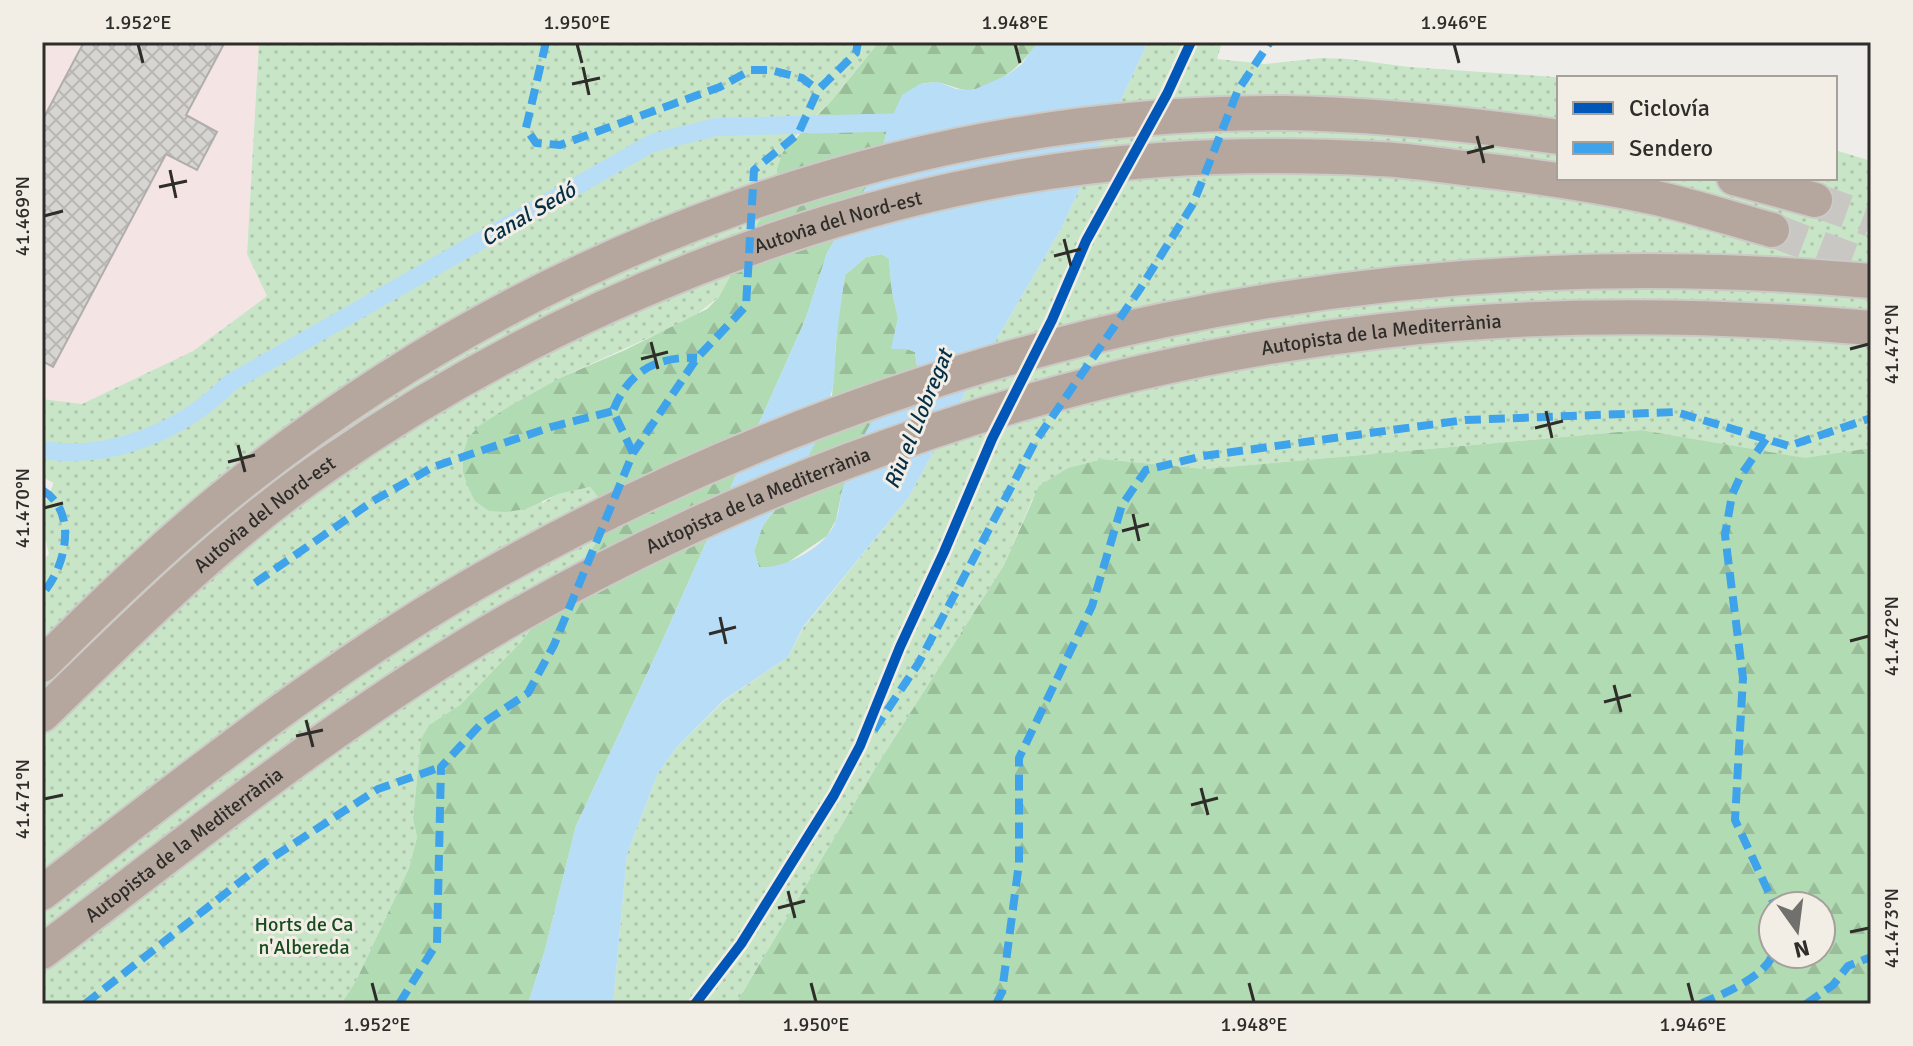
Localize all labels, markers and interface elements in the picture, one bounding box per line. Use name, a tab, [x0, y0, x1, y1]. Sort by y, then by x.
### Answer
text: 1.952°E	[104, 10, 172, 35]
text: 1.950°E	[543, 10, 611, 35]
text: 1.948°E	[981, 10, 1049, 35]
text: 1.946°E	[1420, 10, 1488, 35]
legend	[1557, 76, 1837, 180]
text: Ciclovía	[1629, 93, 1710, 123]
text: Sendero	[1629, 133, 1713, 163]
water label: Canal Sedó	[476, 175, 582, 252]
text: 41.469°N	[10, 176, 35, 256]
street label: Autovia del Nord-est	[750, 185, 924, 259]
text: 41.471°N	[1879, 304, 1904, 384]
street label: Autopista de la Mediterrània	[1259, 308, 1502, 361]
water label: Riu el Llobregat	[878, 343, 959, 493]
street label: Autopista de la Mediterrània	[641, 441, 874, 559]
street label: Autovia del Nord-est	[188, 450, 340, 578]
text: 41.470°N	[10, 468, 35, 548]
text: 41.472°N	[1879, 596, 1904, 676]
text: 41.471°N	[10, 759, 35, 839]
street label: Autopista de la Mediterrània	[80, 761, 288, 928]
text: 41.473°N	[1879, 888, 1904, 968]
north arrow	[1757, 890, 1837, 970]
park label: Horts de Ca n'Albereda	[255, 912, 353, 960]
text: N	[1791, 934, 1812, 964]
text: 1.952°E	[343, 1012, 411, 1037]
text: 1.950°E	[782, 1012, 850, 1037]
text: 1.948°E	[1220, 1012, 1288, 1037]
text: 1.946°E	[1659, 1012, 1727, 1037]

